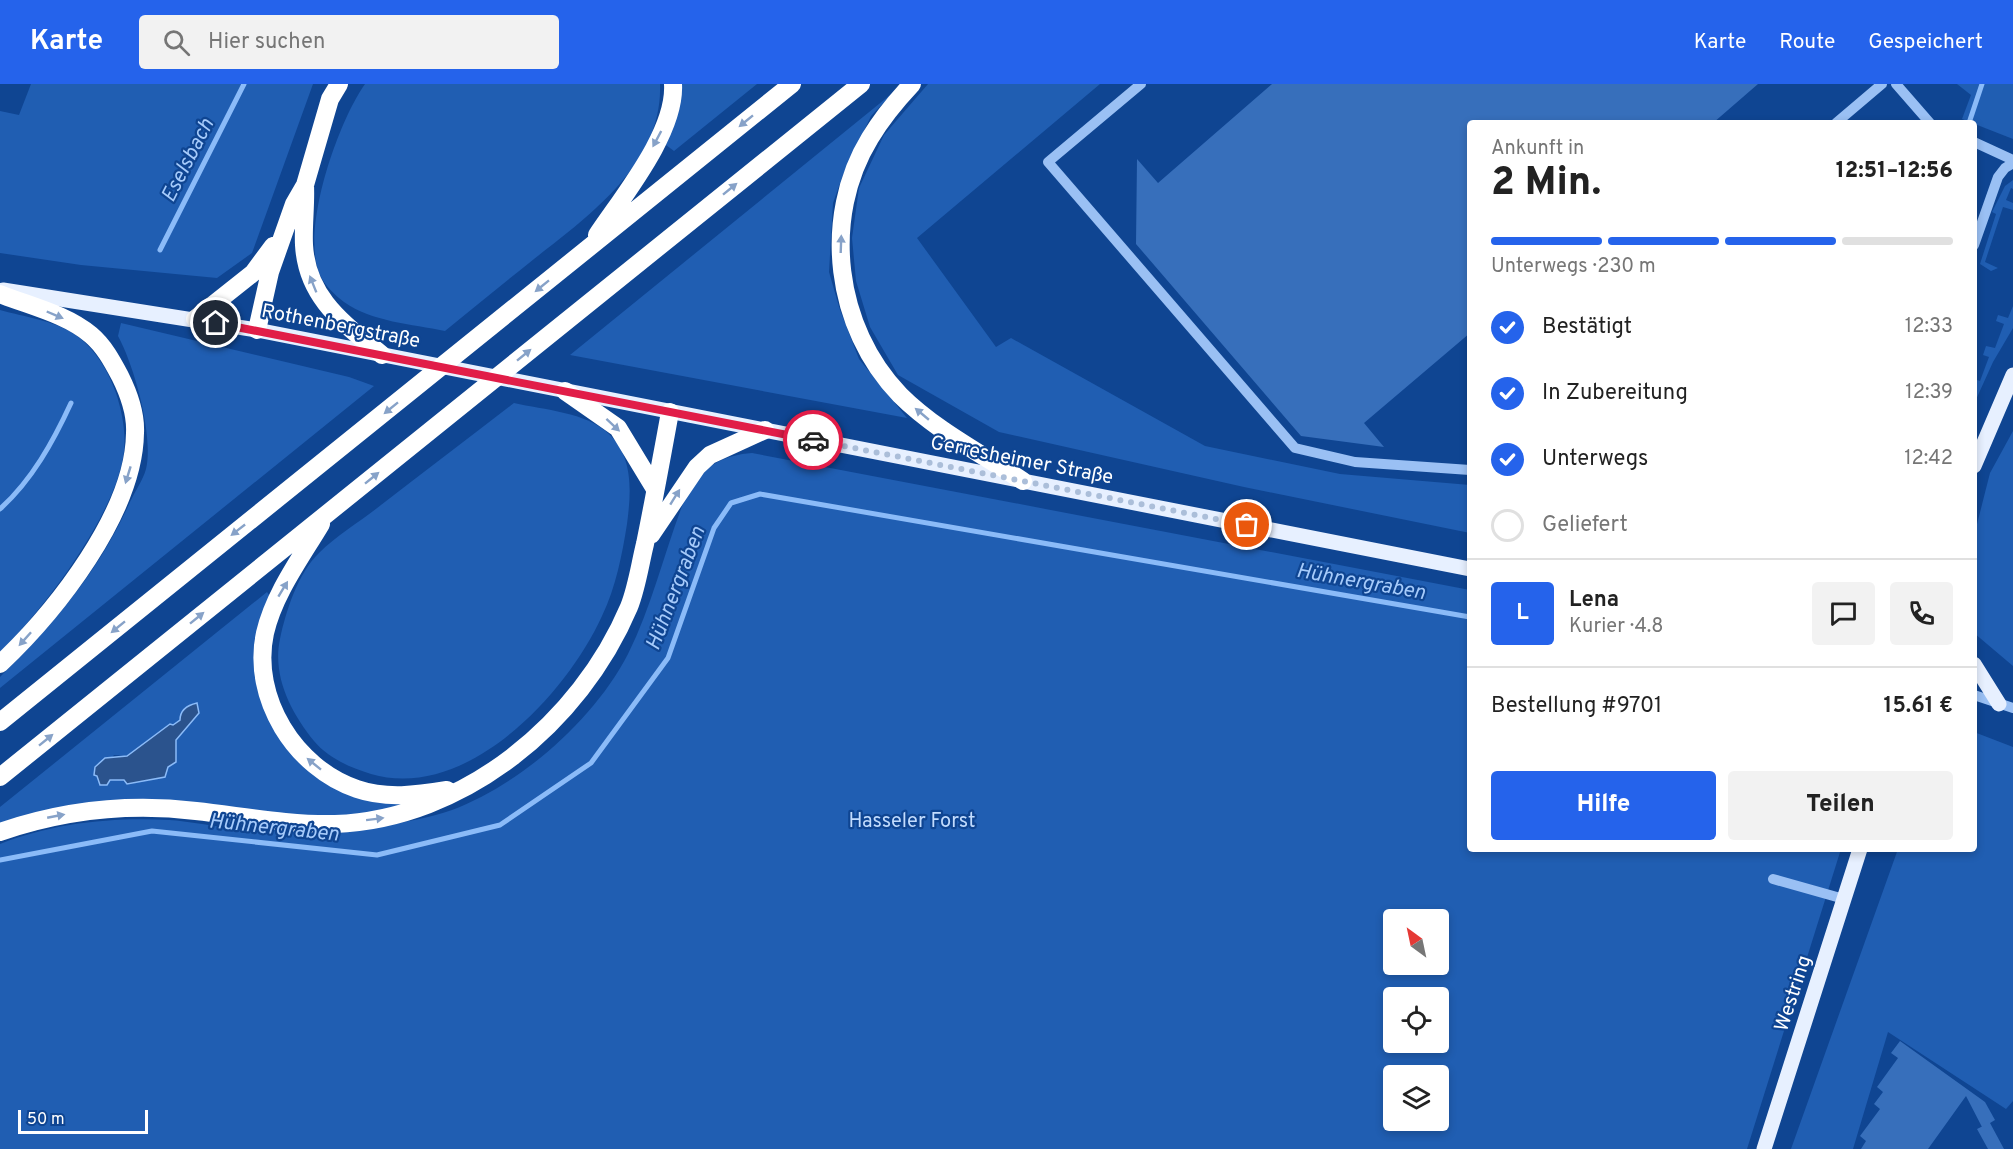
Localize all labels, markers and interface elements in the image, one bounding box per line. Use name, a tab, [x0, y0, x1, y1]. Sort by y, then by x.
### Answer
search box	[139, 15, 559, 69]
text: Karte	[30, 24, 103, 60]
icon: search	[160, 26, 193, 59]
text: Hier suchen	[208, 29, 325, 56]
text: Karte	[1694, 29, 1746, 56]
text: Route	[1779, 29, 1835, 56]
text: Gespeichert	[1868, 29, 1983, 56]
water label: Eselsbach	[156, 114, 221, 207]
one-way arrow	[738, 114, 754, 127]
one-way arrow	[652, 131, 662, 148]
text: Ankunft in	[1491, 136, 1584, 162]
text: 12:51–12:56	[1836, 158, 1953, 185]
text: 2 Min.	[1491, 160, 1601, 209]
one-way arrow	[722, 182, 738, 195]
one-way arrow	[836, 235, 845, 254]
text: Unterwegs · 230 m	[1491, 254, 1656, 280]
one-way arrow	[308, 275, 317, 293]
one-way arrow	[534, 279, 550, 292]
pin	[190, 297, 241, 348]
street label: Rothenbergstraße	[259, 299, 422, 355]
icon: home	[199, 306, 232, 339]
one-way arrow	[46, 310, 64, 320]
icon: check	[1491, 311, 1524, 344]
text: Bestätigt	[1542, 314, 1632, 341]
text: 12:33	[1905, 314, 1953, 340]
one-way arrow	[516, 349, 532, 362]
icon: check	[1491, 377, 1524, 410]
text: In Zubereitung	[1542, 380, 1688, 407]
text: 12:39	[1905, 380, 1953, 406]
one-way arrow	[383, 402, 398, 414]
one-way arrow	[915, 408, 930, 421]
courier	[783, 410, 843, 470]
one-way arrow	[606, 417, 620, 431]
icon: car	[797, 424, 830, 457]
street label: Gerresheimer Straße	[928, 430, 1115, 491]
icon: check	[1491, 443, 1524, 476]
text: Unterwegs	[1542, 446, 1648, 473]
text: 12:42	[1904, 446, 1953, 472]
one-way arrow	[123, 466, 132, 484]
one-way arrow	[364, 471, 380, 484]
one-way arrow	[669, 489, 680, 505]
pin	[1221, 499, 1272, 550]
icon: bag	[1230, 508, 1263, 541]
text: Geliefert	[1542, 512, 1628, 539]
water label: Hühnergraben	[640, 522, 713, 654]
one-way arrow	[231, 524, 246, 536]
water label: Hühnergraben	[1294, 558, 1428, 607]
one-way arrow	[277, 580, 287, 597]
button: chat	[1812, 582, 1875, 645]
button: phone	[1890, 582, 1953, 645]
text: Lena	[1569, 587, 1619, 614]
text: L	[1516, 600, 1529, 627]
one-way arrow	[190, 612, 205, 624]
text: Kurier · 4.8	[1569, 614, 1664, 640]
one-way arrow	[110, 620, 125, 633]
one-way arrow	[19, 631, 32, 646]
text: Bestellung #9701	[1491, 693, 1662, 720]
text: 15.61 €	[1884, 693, 1953, 720]
one-way arrow	[38, 734, 53, 746]
one-way arrow	[307, 758, 322, 771]
button: Hilfe	[1491, 771, 1716, 840]
button: Teilen	[1728, 771, 1953, 840]
water label: Hühnergraben	[207, 808, 341, 849]
park label: Hasseler Forst	[849, 809, 975, 835]
one-way arrow	[47, 811, 66, 820]
one-way arrow	[366, 814, 385, 824]
north arrow	[1383, 909, 1449, 975]
map controls	[1383, 909, 1449, 1131]
street label: Westring	[1769, 952, 1818, 1035]
button: locate	[1383, 987, 1449, 1053]
button: layers	[1383, 1065, 1449, 1131]
scale bar	[18, 1107, 148, 1134]
text: 50 m	[27, 1110, 65, 1130]

